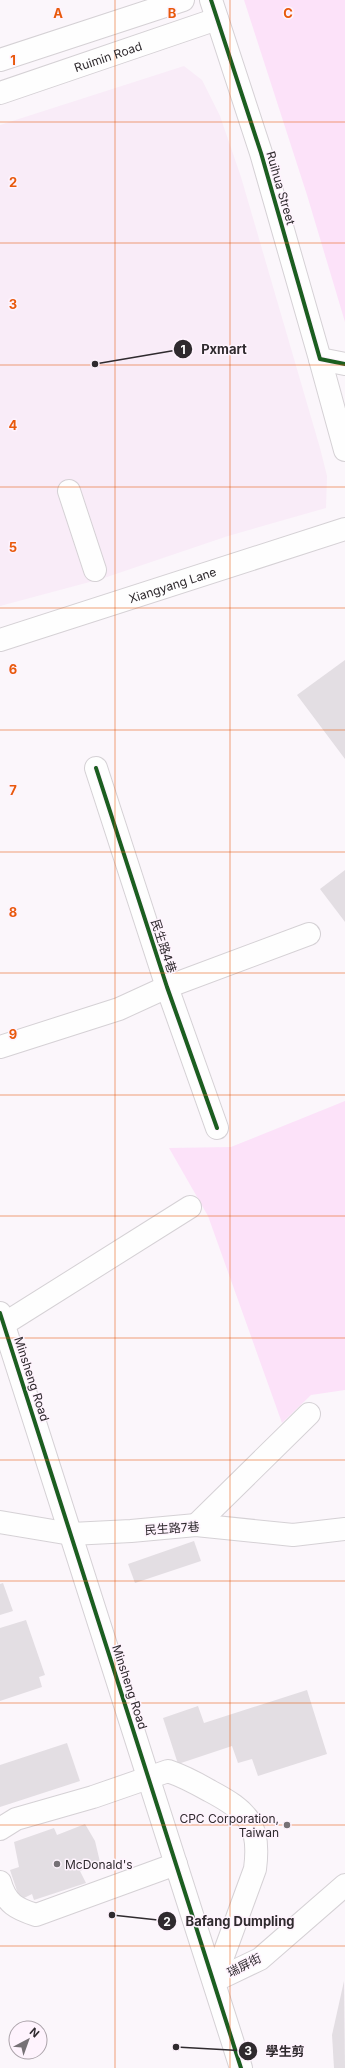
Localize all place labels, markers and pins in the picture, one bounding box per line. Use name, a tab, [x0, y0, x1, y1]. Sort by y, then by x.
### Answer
callout: Pxmart	[173, 337, 254, 362]
place label: CPC Corporation, Taiwan	[179, 1811, 279, 1840]
marker: CPC Corporation, Taiwan	[282, 1820, 292, 1830]
place label: McDonald's	[65, 1857, 133, 1872]
marker: McDonald's	[52, 1859, 62, 1869]
callout: Bafang Dumpling	[157, 1909, 302, 1934]
callout: 學生剪	[238, 2039, 313, 2064]

